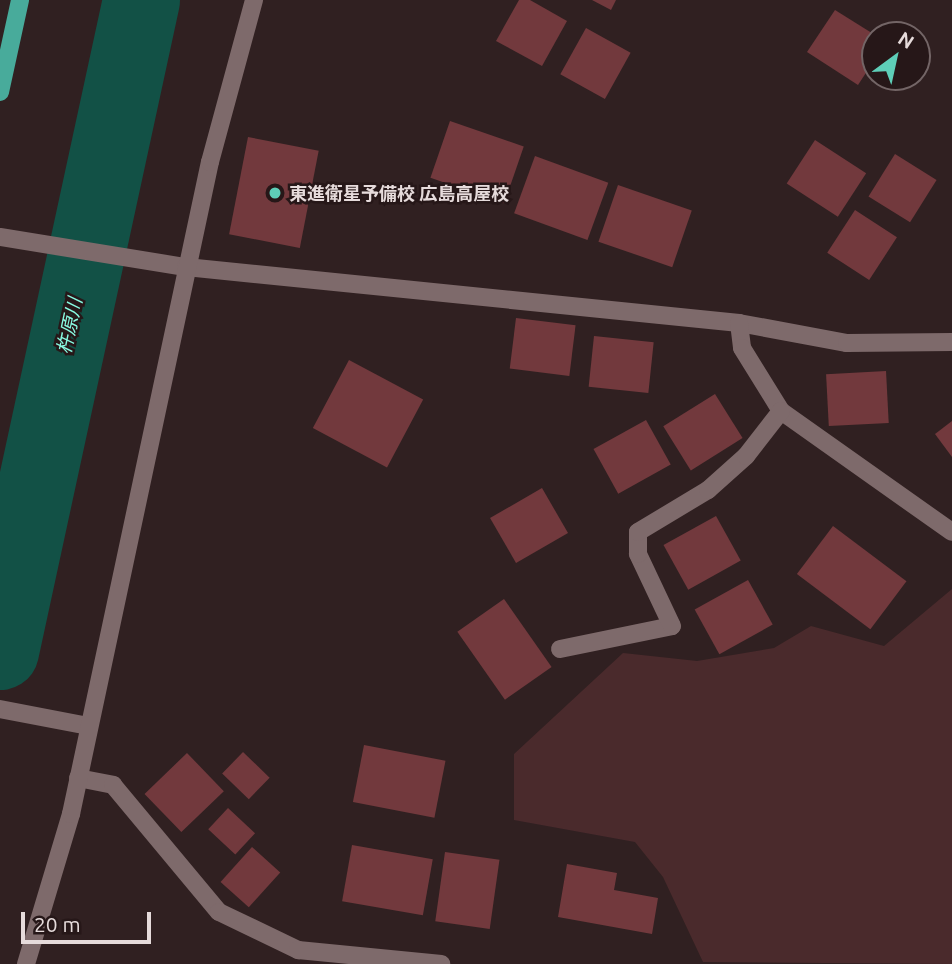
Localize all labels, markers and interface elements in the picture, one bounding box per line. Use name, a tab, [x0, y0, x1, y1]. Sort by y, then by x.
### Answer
north arrow	[861, 21, 931, 91]
text: N	[894, 27, 918, 53]
place label: 東進衛星予備校 広島高屋校	[289, 182, 509, 204]
marker: 東進衛星予備校 広島高屋校	[267, 185, 283, 201]
water label: 杵原川	[53, 296, 87, 356]
scale bar	[24, 898, 154, 942]
text: 20 m	[34, 912, 81, 936]

